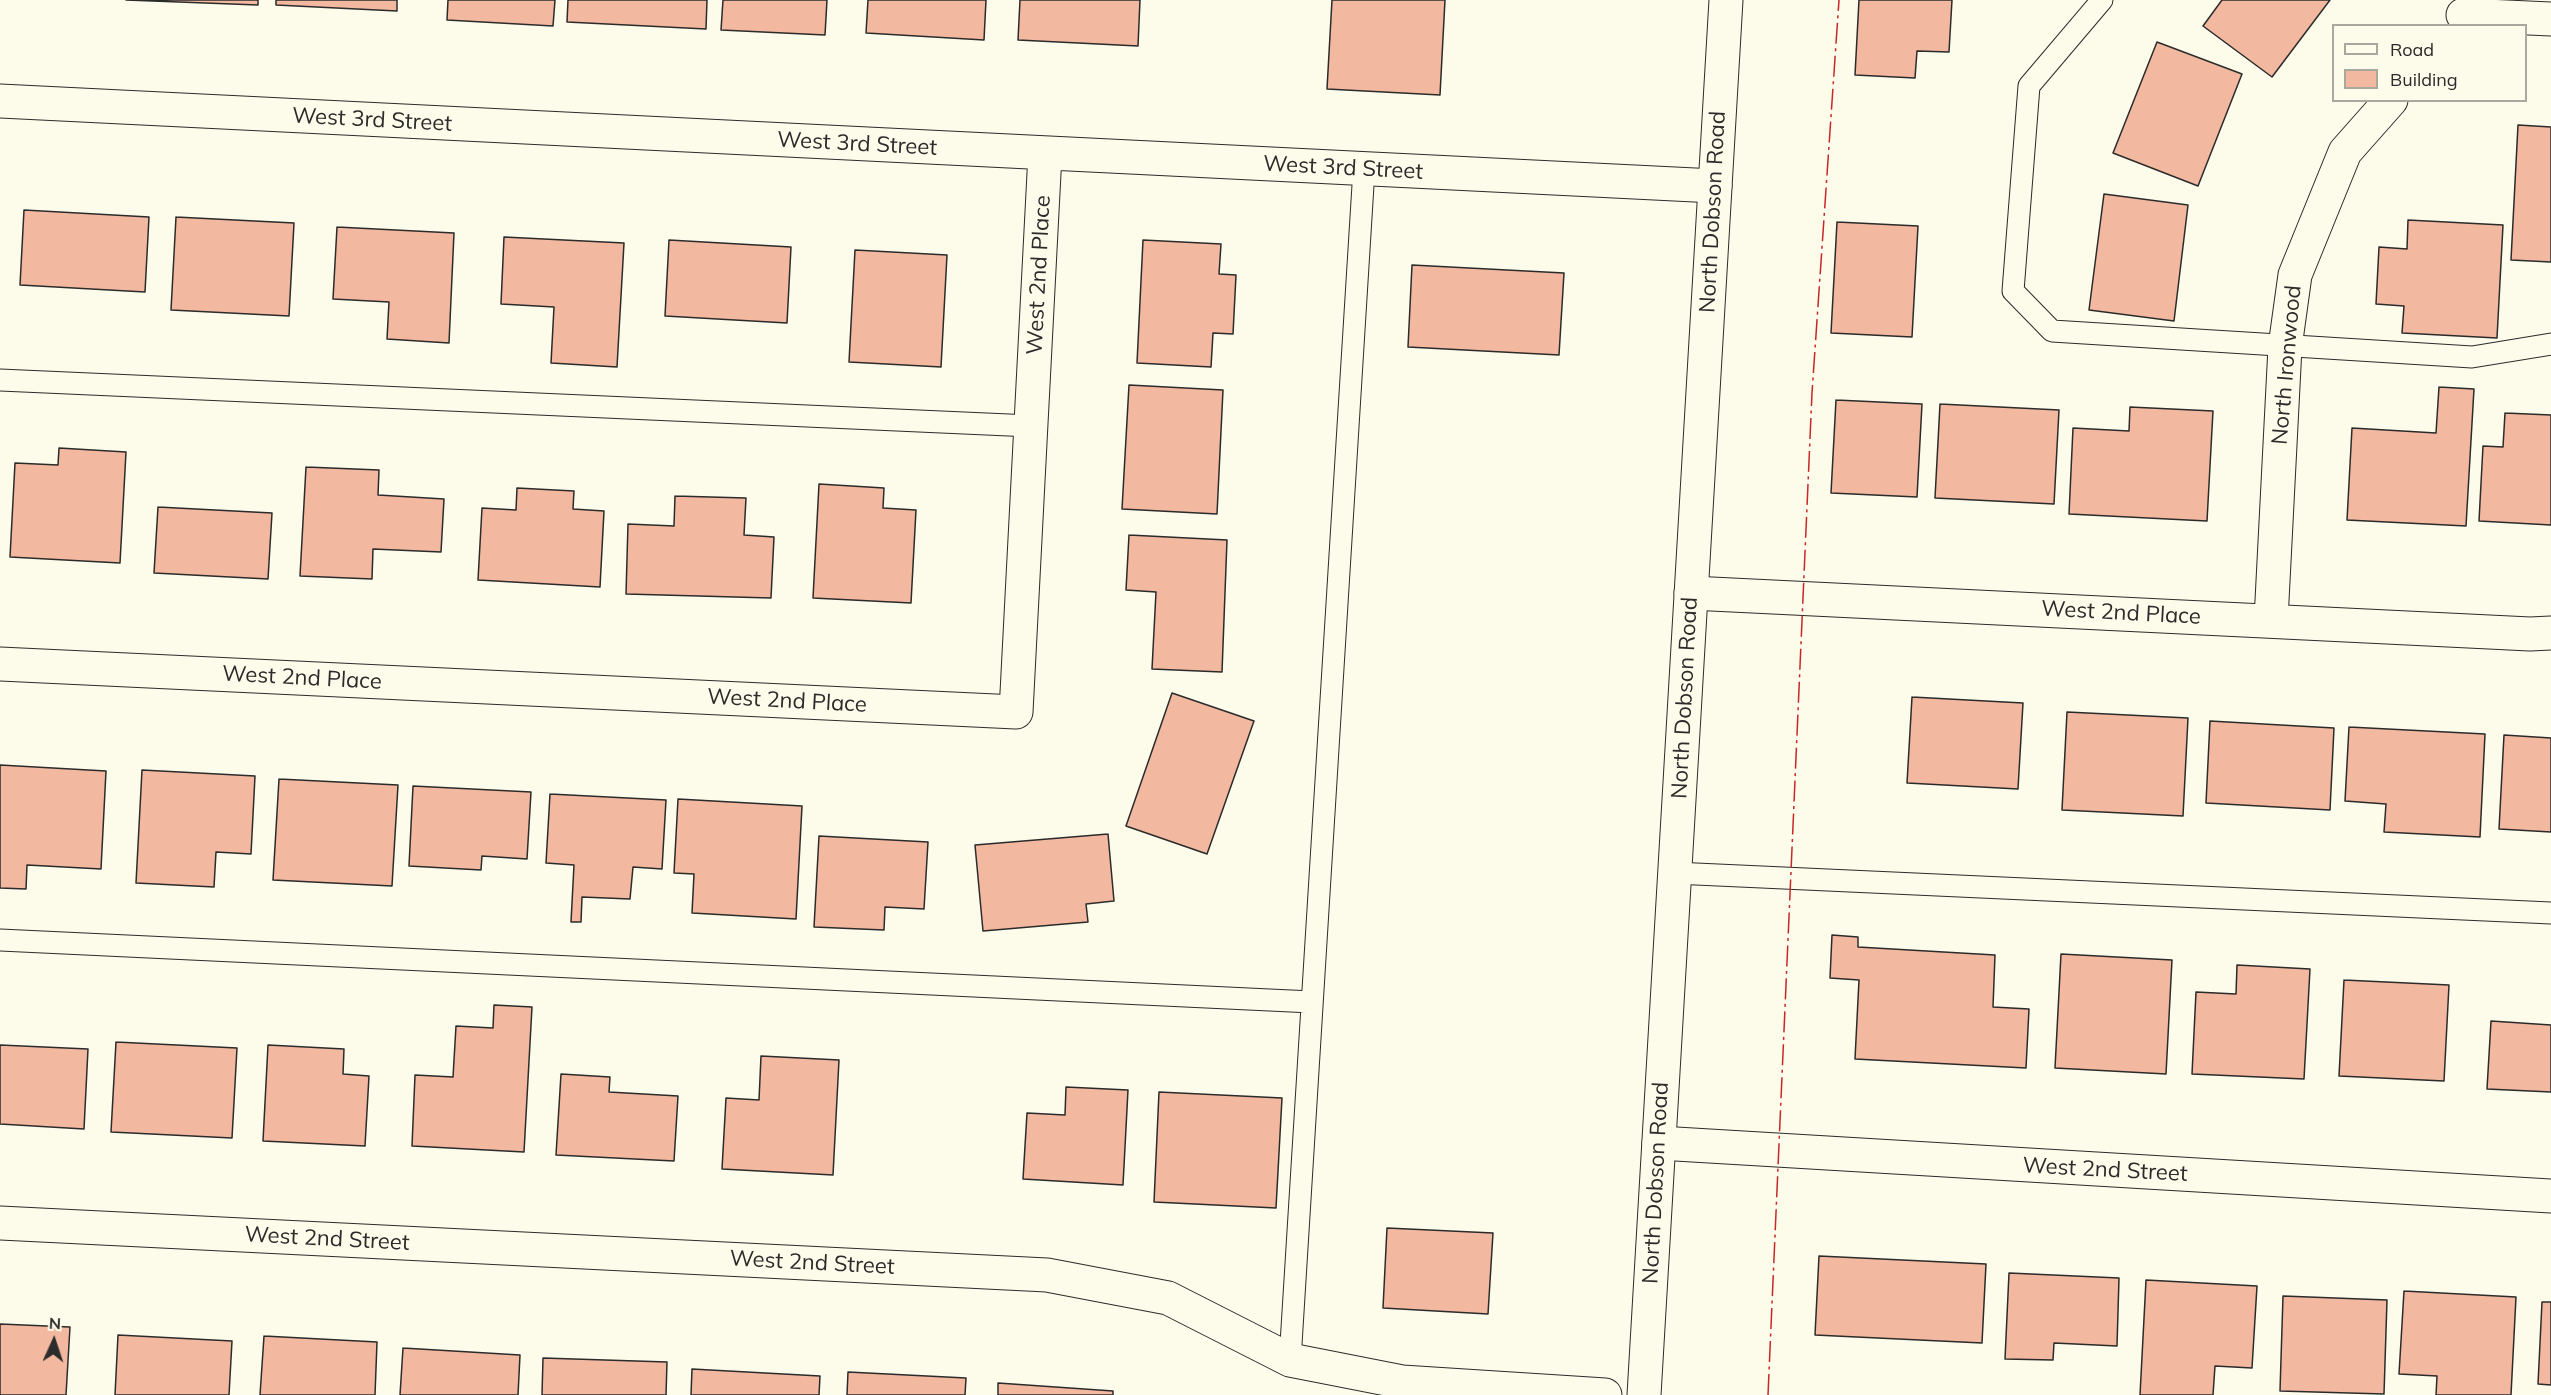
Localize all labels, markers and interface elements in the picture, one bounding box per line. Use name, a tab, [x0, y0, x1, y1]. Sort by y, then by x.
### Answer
legend	[2332, 24, 2527, 102]
text: Road	[2390, 38, 2434, 61]
text: Building	[2390, 68, 2458, 91]
street label: West 3rd Street	[291, 103, 453, 137]
street label: North Dobson Road	[1695, 110, 1731, 314]
street label: West 3rd Street	[776, 127, 938, 161]
street label: West 3rd Street	[1262, 151, 1424, 185]
street label: West 2nd Place	[1022, 195, 1056, 355]
street label: North Ironwood	[2267, 284, 2307, 446]
street label: North Dobson Road	[1667, 596, 1703, 800]
street label: West 2nd Place	[2041, 596, 2201, 630]
street label: West 2nd Place	[222, 661, 382, 695]
street label: West 2nd Place	[707, 684, 867, 718]
street label: North Dobson Road	[1638, 1081, 1674, 1285]
street label: West 2nd Street	[2022, 1152, 2188, 1188]
street label: West 2nd Street	[244, 1221, 410, 1257]
street label: West 2nd Street	[729, 1245, 895, 1281]
north arrow	[24, 1311, 84, 1371]
text: N	[48, 1313, 62, 1333]

